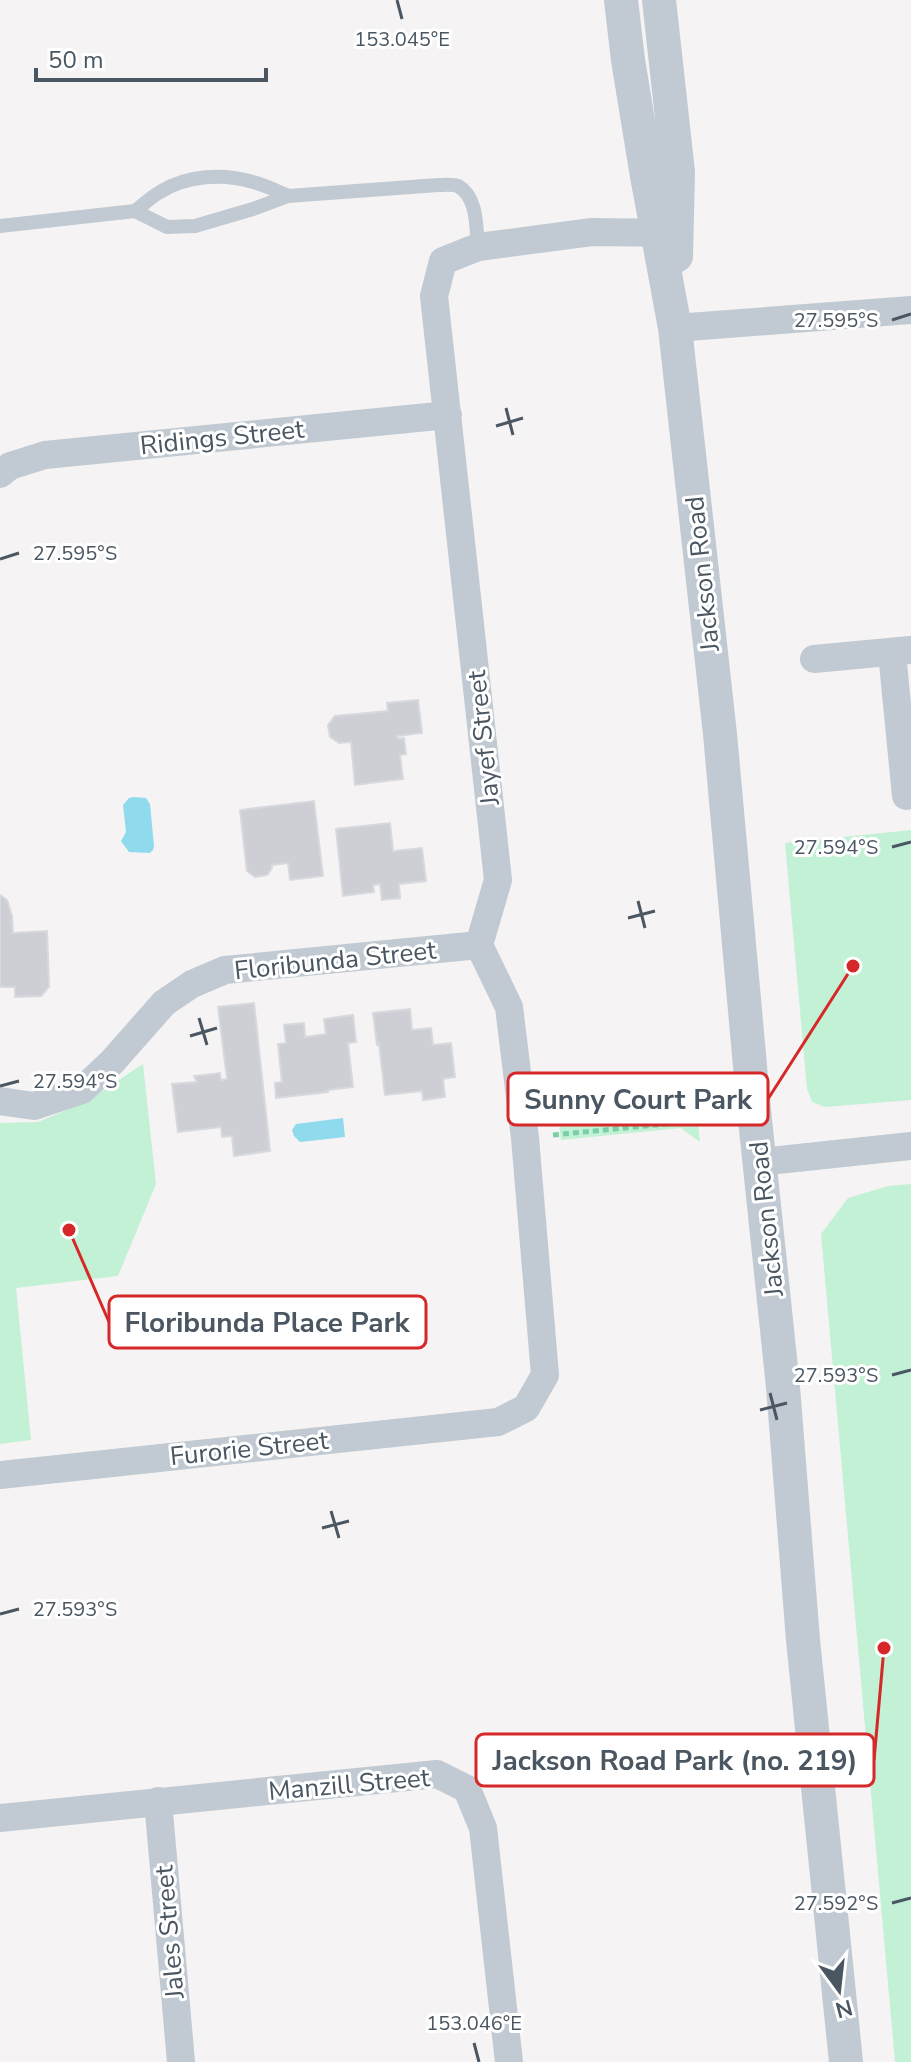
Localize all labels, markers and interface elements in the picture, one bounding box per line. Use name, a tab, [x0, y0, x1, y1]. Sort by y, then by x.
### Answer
text: 153.045°E	[354, 26, 450, 53]
scale bar	[36, 32, 266, 82]
text: 50 m	[48, 44, 104, 76]
text: 27.595°S	[794, 307, 878, 334]
street label: Ridings Street	[138, 411, 307, 464]
street label: Jackson Road	[677, 495, 728, 654]
text: 27.595°S	[33, 540, 117, 567]
street label: Jayef Street	[459, 668, 508, 808]
text: 27.594°S	[794, 834, 878, 861]
street label: Floribunda Street	[232, 932, 439, 988]
text: 27.594°S	[33, 1068, 117, 1095]
callout: Sunny Court Park	[508, 1073, 768, 1125]
text: Sunny Court Park	[524, 1081, 753, 1119]
street label: Jackson Road	[741, 1140, 792, 1299]
callout: Floribunda Place Park	[109, 1296, 426, 1348]
text: Floribunda Place Park	[125, 1304, 410, 1342]
text: 27.593°S	[794, 1362, 878, 1389]
street label: Furorie Street	[168, 1423, 331, 1474]
text: 27.593°S	[33, 1596, 117, 1623]
callout: Jackson Road Park (no. 219)	[476, 1734, 874, 1786]
text: Jackson Road Park (no. 219)	[491, 1742, 858, 1780]
street label: Manzill Street	[267, 1760, 432, 1809]
street label: Jales Street	[146, 1863, 193, 2001]
text: 27.592°S	[794, 1890, 878, 1917]
north arrow	[799, 1950, 879, 2030]
text: N	[832, 1992, 856, 2025]
text: 153.046°E	[426, 2010, 522, 2037]

